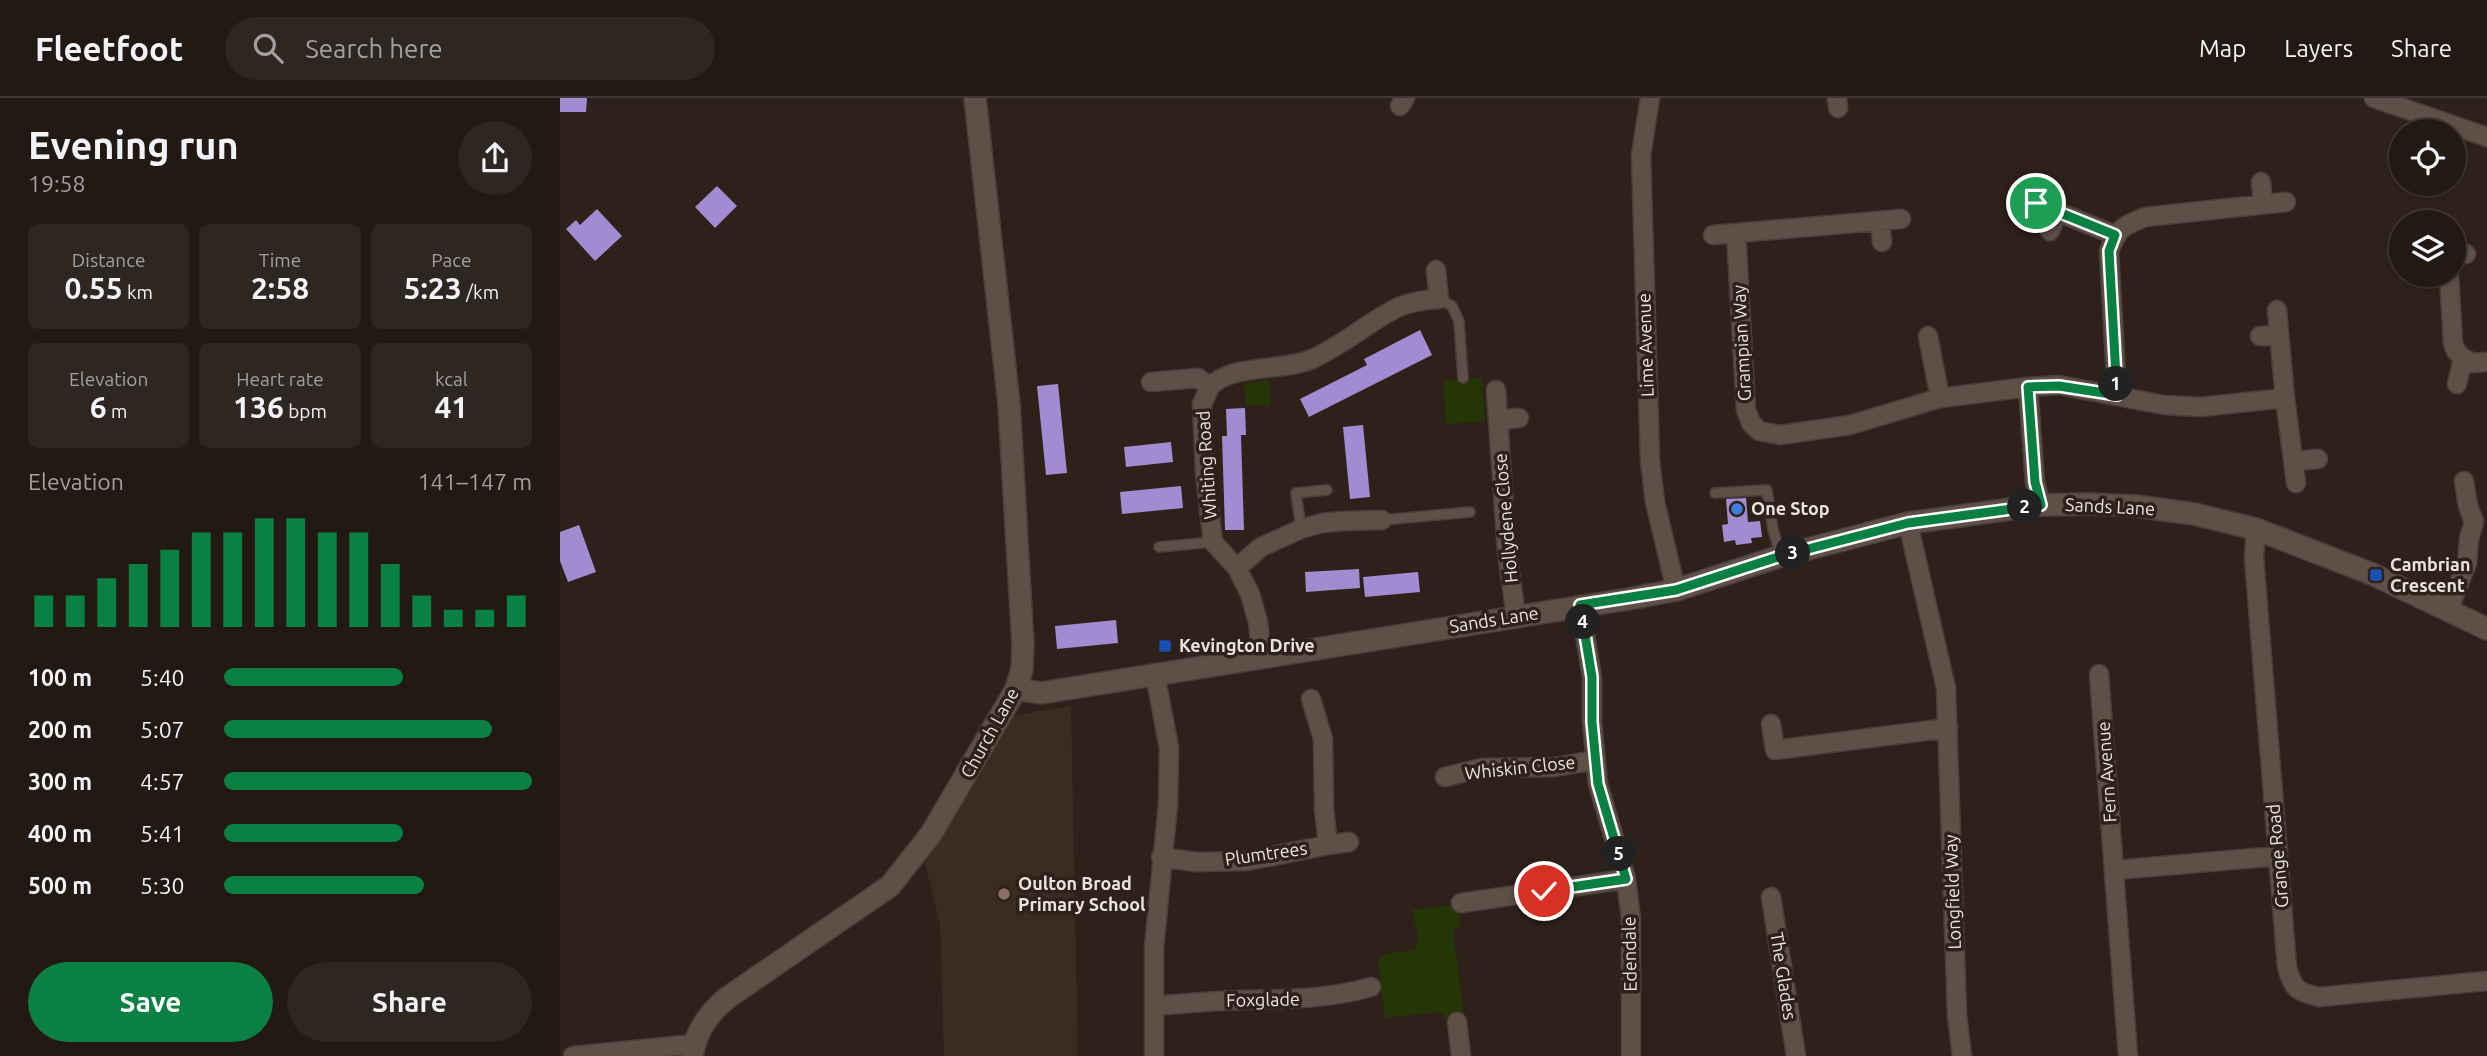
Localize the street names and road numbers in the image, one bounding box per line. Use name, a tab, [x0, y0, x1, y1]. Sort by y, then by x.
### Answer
street label: Grampian Way	[1728, 284, 1754, 402]
street label: Lime Avenue	[1633, 293, 1657, 397]
street label: Whiting Road	[1192, 410, 1220, 520]
street label: Hollydene Close	[1489, 452, 1521, 584]
street label: Sands Lane	[2065, 494, 2156, 518]
street label: Sands Lane	[1448, 602, 1540, 636]
street label: Church Lane	[956, 684, 1022, 781]
street label: Fern Avenue	[2092, 721, 2120, 823]
street label: Whiskin Close	[1464, 751, 1576, 783]
street label: Grange Road	[2263, 803, 2292, 909]
street label: Longfield Way	[1940, 834, 1964, 950]
street label: Plumtrees	[1223, 837, 1308, 869]
street label: Edendale	[1618, 916, 1640, 992]
street label: The Glades	[1767, 931, 1801, 1021]
street label: Foxglade	[1226, 988, 1300, 1010]

